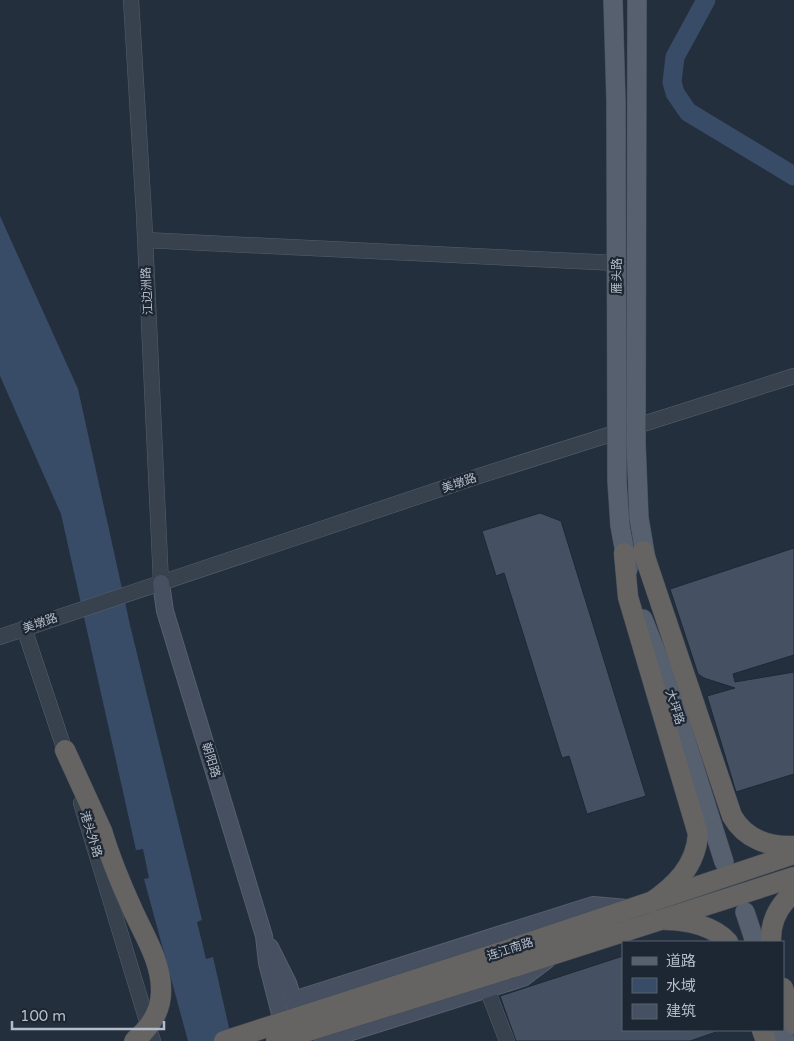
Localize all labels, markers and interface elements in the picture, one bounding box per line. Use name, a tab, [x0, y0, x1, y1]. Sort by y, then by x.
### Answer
street label: 雁头路	[610, 258, 624, 294]
street label: 江边洲路	[139, 267, 155, 315]
street label: 美墩路	[440, 471, 478, 495]
street label: 美墩路	[21, 611, 59, 635]
street label: 大坪路	[663, 688, 687, 726]
street label: 朝阳路	[199, 741, 223, 779]
street label: 港头外路	[77, 809, 105, 859]
street label: 连江南路	[485, 935, 535, 963]
legend	[622, 941, 784, 1031]
text: 道路	[666, 952, 696, 970]
text: 水域	[666, 977, 696, 995]
scale bar	[12, 998, 165, 1030]
text: 建筑	[666, 1002, 696, 1020]
text: 100 m	[20, 1007, 66, 1025]

